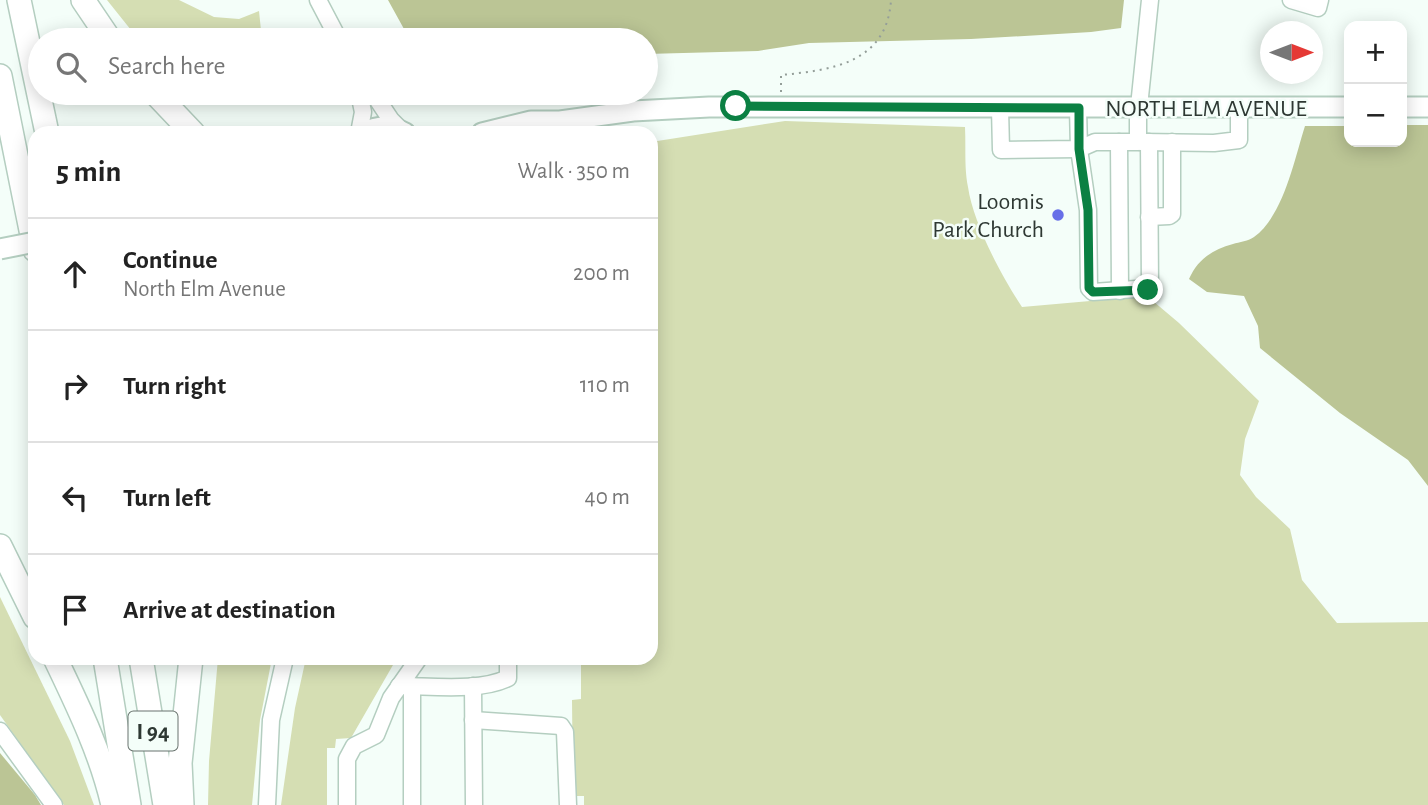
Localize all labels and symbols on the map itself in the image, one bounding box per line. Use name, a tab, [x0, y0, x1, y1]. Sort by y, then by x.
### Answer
north arrow	[1260, 21, 1323, 84]
route start	[720, 90, 751, 121]
street label: NORTH ELM AVENUE	[1105, 97, 1307, 121]
place label: Loomis Park Church	[932, 190, 1044, 242]
marker: Loomis Park Church	[1050, 207, 1066, 223]
route end	[1132, 274, 1163, 305]
road number: I 94	[128, 712, 178, 750]

